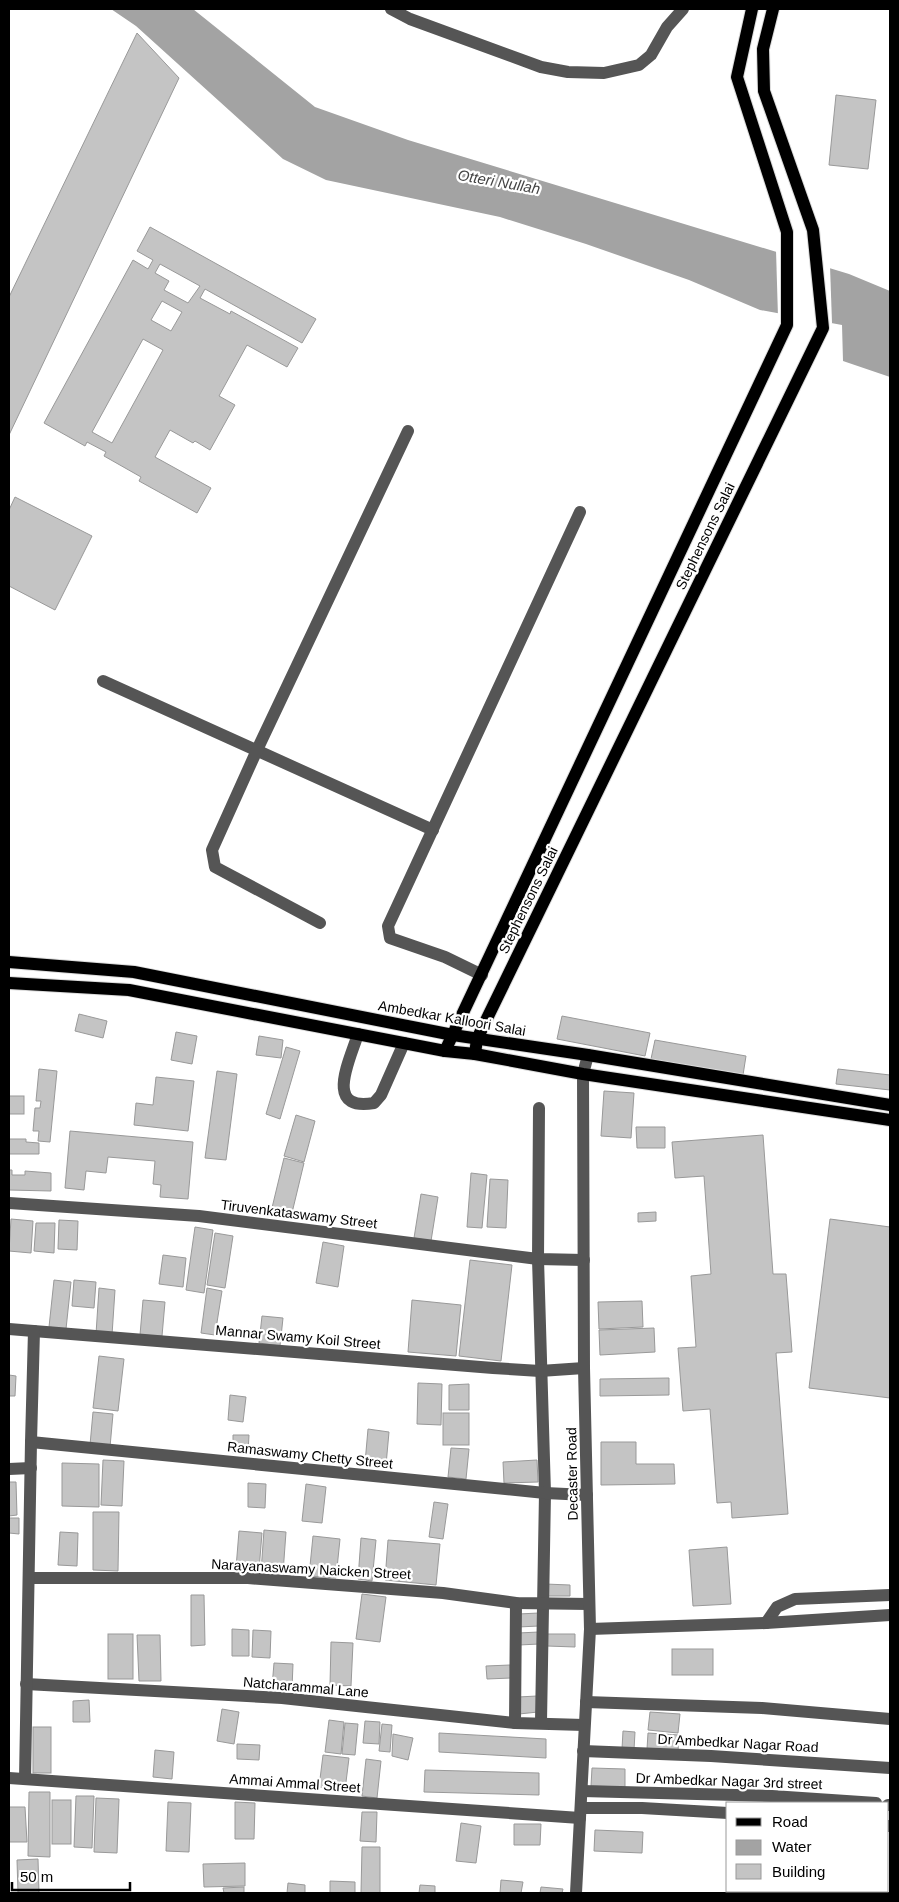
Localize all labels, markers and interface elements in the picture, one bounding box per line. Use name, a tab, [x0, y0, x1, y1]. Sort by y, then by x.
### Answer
water label: Otteri Nullah	[457, 166, 542, 197]
street label: Stephensons Salai	[672, 480, 738, 592]
street label: Stephensons Salai	[495, 844, 561, 956]
street label: Ambedkar Kalloori Salai	[377, 997, 527, 1039]
street label: Tiruvenkataswamy Street	[220, 1196, 378, 1232]
street label: Mannar Swamy Koil Street	[215, 1322, 381, 1352]
street label: Decaster Road	[563, 1427, 581, 1521]
street label: Ramaswamy Chetty Street	[226, 1438, 394, 1472]
street label: Narayanaswamy Naicken Street	[211, 1556, 411, 1582]
street label: Natcharammal Lane	[243, 1674, 370, 1700]
street label: Dr Ambedkar Nagar Road	[657, 1731, 819, 1755]
street label: Ammai Ammal Street	[229, 1770, 361, 1796]
street label: Dr Ambedkar Nagar 3rd street	[635, 1770, 823, 1792]
legend	[726, 1802, 889, 1892]
text: Road	[772, 1813, 808, 1830]
text: Water	[772, 1838, 811, 1855]
scale bar	[12, 1860, 130, 1892]
text: Building	[772, 1863, 825, 1880]
text: 50 m	[20, 1868, 53, 1885]

